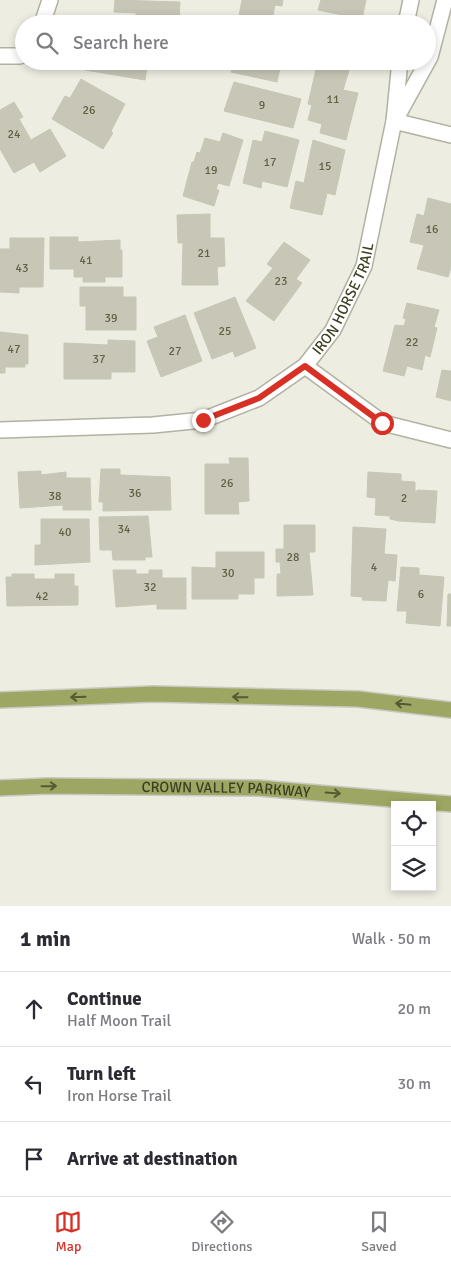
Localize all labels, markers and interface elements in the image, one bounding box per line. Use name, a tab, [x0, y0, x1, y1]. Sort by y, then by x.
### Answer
search box	[15, 15, 436, 70]
icon: search	[33, 29, 61, 57]
text: Search here	[73, 31, 169, 55]
house number: 11	[327, 92, 339, 107]
house number: 9	[259, 98, 265, 113]
house number: 26	[83, 103, 95, 118]
house number: 24	[8, 127, 21, 142]
house number: 17	[264, 155, 276, 170]
house number: 15	[319, 159, 331, 174]
house number: 19	[205, 163, 217, 178]
house number: 16	[426, 222, 438, 237]
street label: IRON HORSE TRAIL	[308, 241, 378, 358]
house number: 21	[198, 246, 210, 261]
house number: 41	[80, 253, 92, 268]
house number: 43	[16, 261, 28, 276]
house number: 23	[275, 274, 287, 289]
house number: 39	[105, 311, 117, 326]
house number: 25	[219, 324, 231, 339]
house number: 22	[406, 335, 418, 350]
house number: 47	[8, 342, 20, 357]
house number: 27	[169, 344, 181, 359]
house number: 37	[93, 352, 105, 367]
route end	[192, 409, 215, 432]
route start	[371, 412, 394, 435]
house number: 26	[221, 476, 233, 491]
house number: 36	[129, 486, 141, 501]
house number: 38	[49, 489, 61, 504]
house number: 2	[401, 491, 407, 506]
house number: 34	[118, 522, 131, 537]
house number: 40	[59, 525, 71, 540]
house number: 28	[287, 550, 299, 565]
house number: 4	[371, 560, 378, 575]
house number: 30	[222, 566, 234, 581]
house number: 32	[144, 580, 156, 595]
house number: 6	[418, 587, 424, 602]
house number: 42	[36, 589, 48, 604]
one-way arrow	[233, 692, 249, 701]
one-way arrow	[70, 693, 86, 702]
one-way arrow	[395, 699, 411, 709]
street label: CROWN VALLEY PARKWAY	[141, 778, 311, 801]
one-way arrow	[40, 781, 56, 791]
one-way arrow	[325, 789, 341, 798]
map controls	[391, 801, 436, 891]
button: locate	[391, 801, 436, 846]
button: layers	[391, 846, 436, 891]
text: 1 min	[20, 926, 71, 952]
text: Walk · 50 m	[352, 929, 431, 949]
text: Continue	[67, 987, 142, 1011]
icon: ahead	[20, 995, 48, 1023]
text: 20 m	[397, 999, 431, 1019]
text: Half Moon Trail	[67, 1011, 171, 1031]
text: Turn left	[67, 1062, 136, 1086]
icon: left	[20, 1070, 48, 1098]
text: 30 m	[397, 1074, 431, 1094]
text: Iron Horse Trail	[67, 1086, 171, 1106]
icon: arrive	[20, 1145, 48, 1173]
text: Arrive at destination	[67, 1147, 238, 1171]
tab: Map	[54, 1208, 82, 1255]
tab: Directions	[191, 1208, 252, 1255]
tab: Saved	[361, 1208, 397, 1255]

